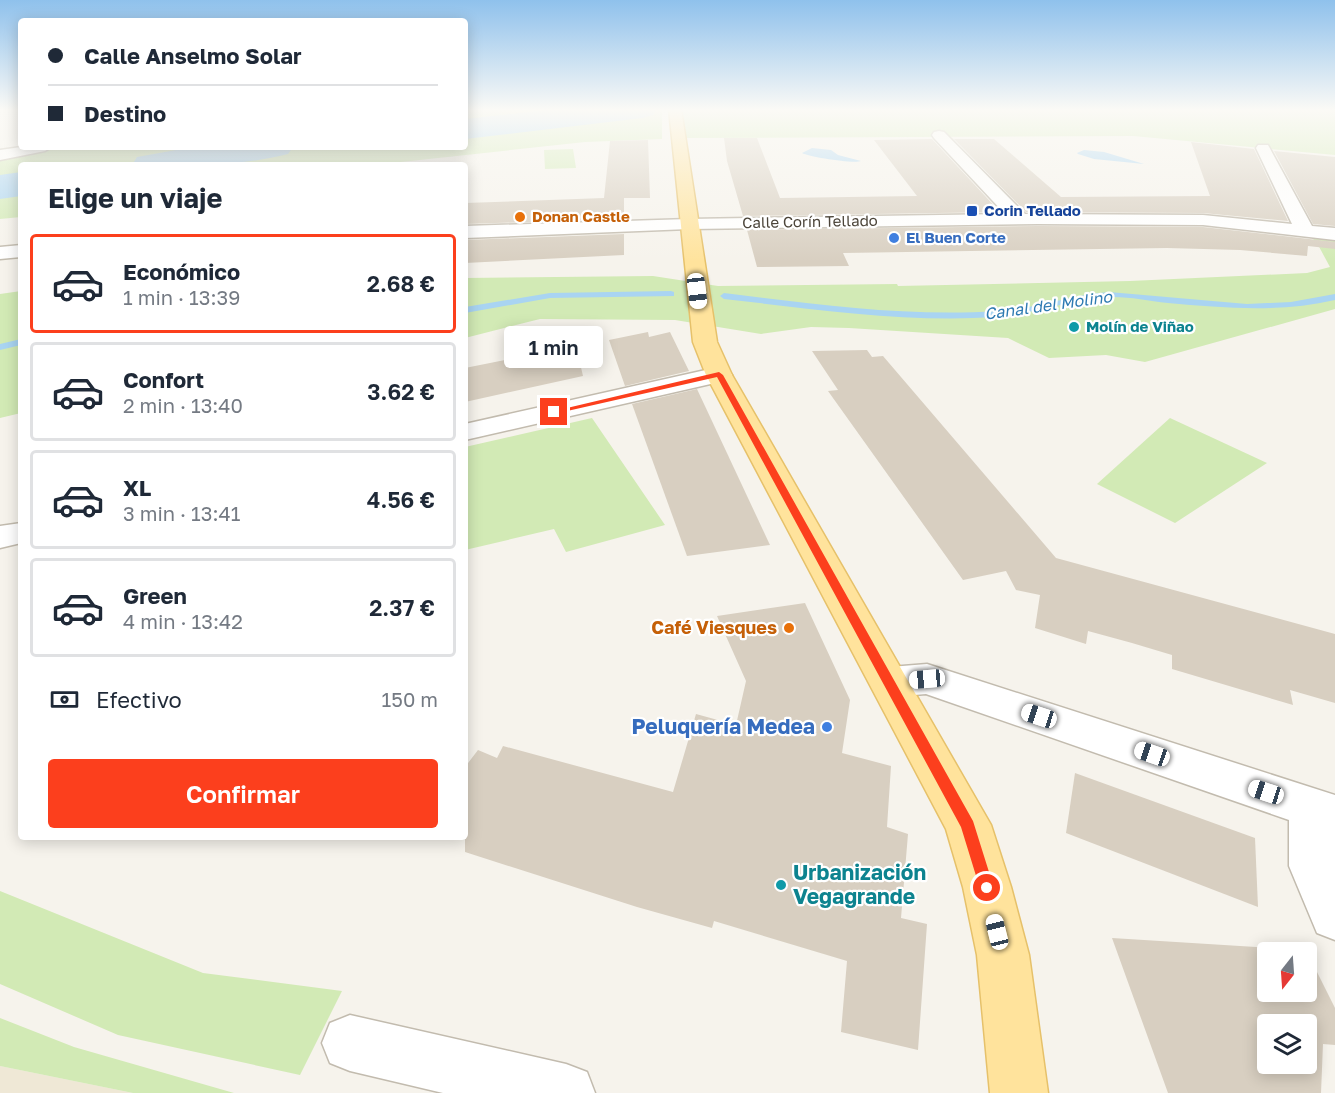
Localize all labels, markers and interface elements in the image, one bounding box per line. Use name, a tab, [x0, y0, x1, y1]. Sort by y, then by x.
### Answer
text: Calle Anselmo Solar	[84, 42, 302, 69]
text: Destino	[84, 100, 166, 127]
text: Elige un viaje	[48, 182, 222, 214]
place label: Corin Tellado	[984, 201, 1081, 219]
marker: Corin Tellado	[965, 204, 979, 218]
place label: Donan Castle	[532, 207, 630, 225]
marker: Donan Castle	[513, 210, 527, 224]
street label: Calle Corín Tellado	[742, 211, 878, 231]
place label: El Buen Corte	[906, 228, 1006, 246]
marker: El Buen Corte	[887, 231, 901, 245]
icon: car	[51, 257, 105, 311]
text: Económico	[123, 258, 240, 285]
text: 2.68 €	[367, 270, 435, 297]
car	[686, 272, 708, 310]
text: 1 min · 13:39	[123, 285, 240, 309]
water label: Canal del Molino	[983, 286, 1114, 324]
place label: Molín de Viñao	[1086, 317, 1194, 335]
marker: Molín de Viñao	[1067, 320, 1081, 334]
callout: 1 min	[504, 325, 604, 367]
text: 1 min	[528, 335, 579, 359]
icon: car	[51, 365, 105, 419]
text: Confort	[123, 366, 204, 393]
text: 3.62 €	[367, 378, 435, 405]
text: 2 min · 13:40	[123, 393, 243, 417]
route end	[540, 398, 567, 425]
icon: car	[51, 473, 105, 527]
text: XL	[123, 474, 151, 501]
text: 4.56 €	[367, 486, 435, 513]
text: 3 min · 13:41	[123, 501, 240, 525]
icon: car	[51, 581, 105, 635]
text: Green	[123, 582, 187, 609]
text: 2.37 €	[369, 594, 435, 621]
text: 4 min · 13:42	[123, 609, 243, 633]
place label: Café Viesques	[651, 616, 777, 638]
marker: Café Viesques	[782, 621, 796, 635]
car	[908, 668, 946, 690]
icon: cash	[48, 683, 81, 716]
text: Efectivo	[96, 686, 182, 713]
text: 150 m	[382, 687, 438, 711]
car	[1019, 702, 1059, 730]
place label: Peluquería Medea	[631, 713, 815, 739]
marker: Peluquería Medea	[820, 720, 834, 734]
car	[1132, 740, 1172, 768]
button: Confirmar	[48, 759, 438, 828]
car	[1246, 778, 1286, 806]
place label: Urbanización Vegagrande	[793, 859, 926, 909]
route start	[973, 874, 1000, 901]
marker: Urbanización Vegagrande	[774, 878, 788, 892]
car	[984, 912, 1010, 952]
north arrow	[1257, 942, 1317, 1002]
map controls	[1257, 942, 1317, 1074]
button: layers	[1257, 1014, 1317, 1074]

